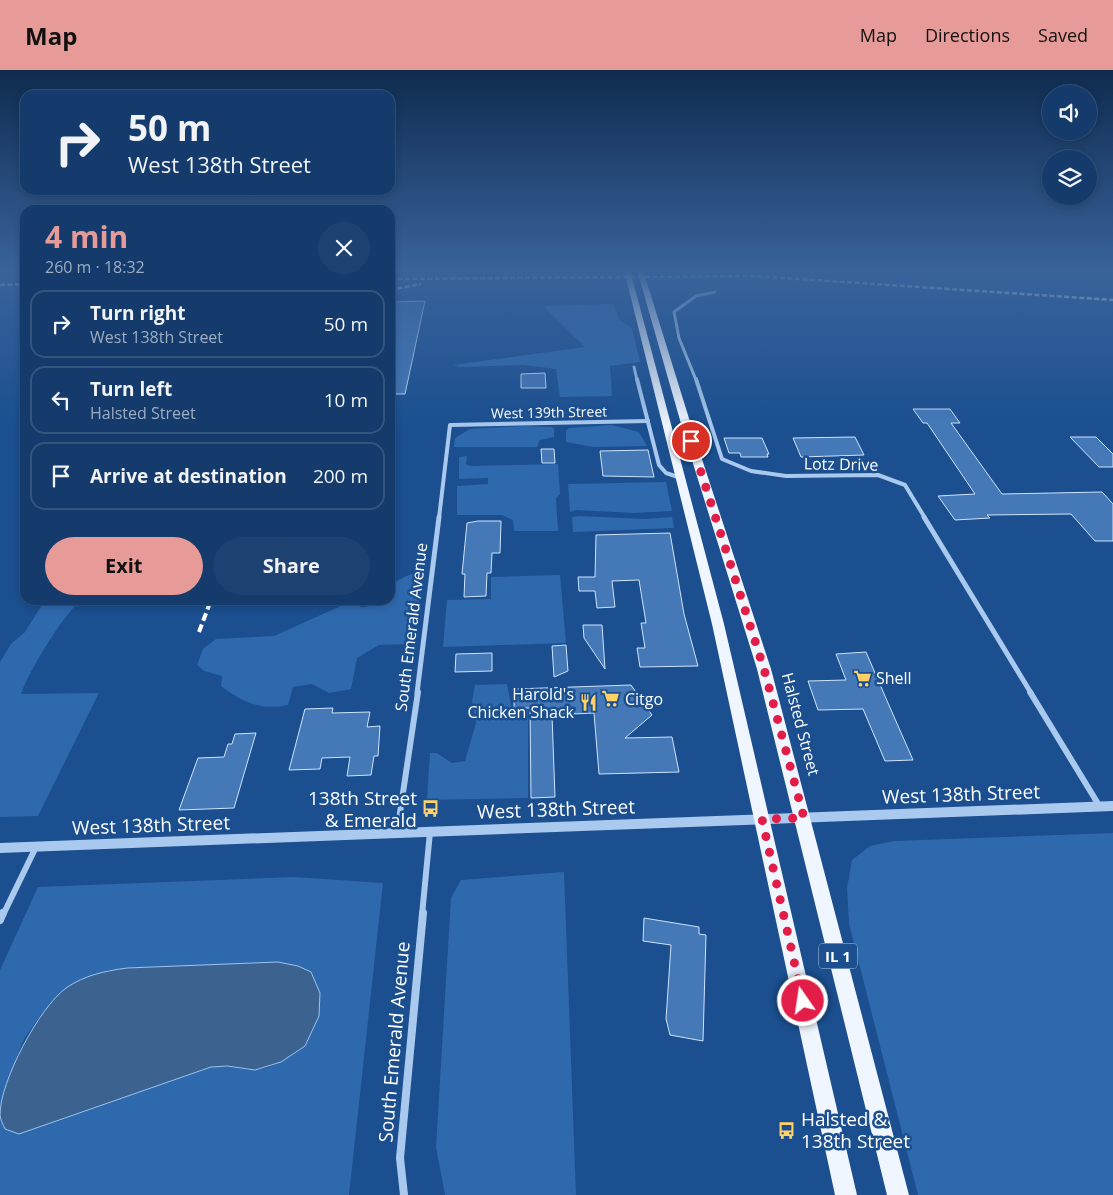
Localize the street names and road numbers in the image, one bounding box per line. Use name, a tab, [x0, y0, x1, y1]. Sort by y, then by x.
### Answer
street label: West 139th Street	[491, 401, 607, 423]
street label: Lotz Drive	[804, 452, 878, 476]
street label: South Emerald Avenue	[390, 541, 432, 713]
street label: Halsted Street	[777, 670, 825, 778]
street label: West 138th Street	[882, 778, 1041, 810]
street label: West 138th Street	[477, 793, 636, 825]
street label: West 138th Street	[72, 809, 231, 841]
street label: South Emerald Avenue	[372, 940, 416, 1144]
road number: IL 1	[819, 944, 857, 968]

